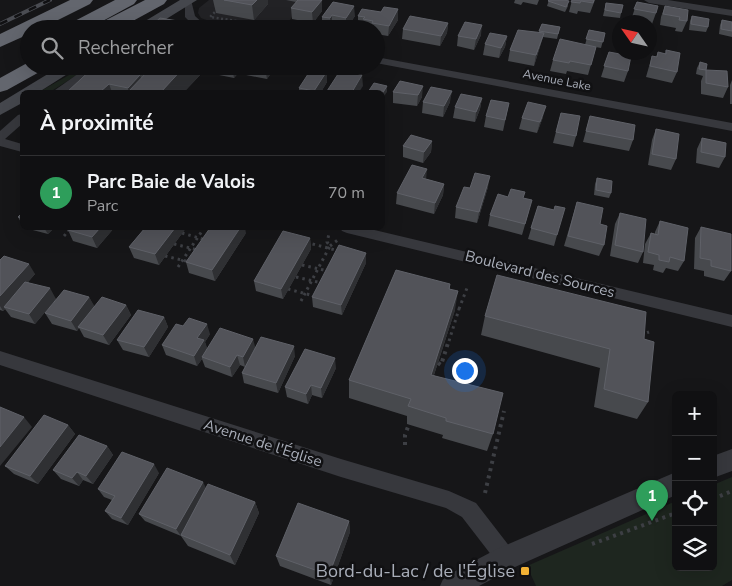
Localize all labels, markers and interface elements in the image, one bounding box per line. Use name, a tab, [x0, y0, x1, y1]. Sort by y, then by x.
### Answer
north arrow	[612, 15, 657, 60]
search box	[20, 20, 385, 75]
icon: search	[38, 34, 66, 62]
text: Rechercher	[78, 35, 173, 61]
street label: Avenue Lake	[522, 66, 592, 94]
text: À proximité	[40, 109, 154, 137]
text: Parc Baie de Valois	[87, 169, 255, 195]
text: 1	[51, 182, 61, 204]
text: 70 m	[328, 182, 365, 204]
text: Parc	[87, 195, 118, 217]
street label: Boulevard des Sources	[463, 246, 617, 302]
your location	[452, 358, 478, 384]
map controls	[672, 391, 717, 571]
button: +	[672, 391, 717, 436]
street label: Avenue de l'Église	[201, 414, 325, 472]
button: −	[672, 436, 717, 481]
pin: 1	[636, 480, 668, 521]
button: locate	[672, 481, 717, 526]
button: layers	[672, 526, 717, 571]
place label: Bord-du-Lac / de l'Église	[316, 559, 515, 583]
marker: Bord-du-Lac / de l'Église	[519, 565, 531, 577]

